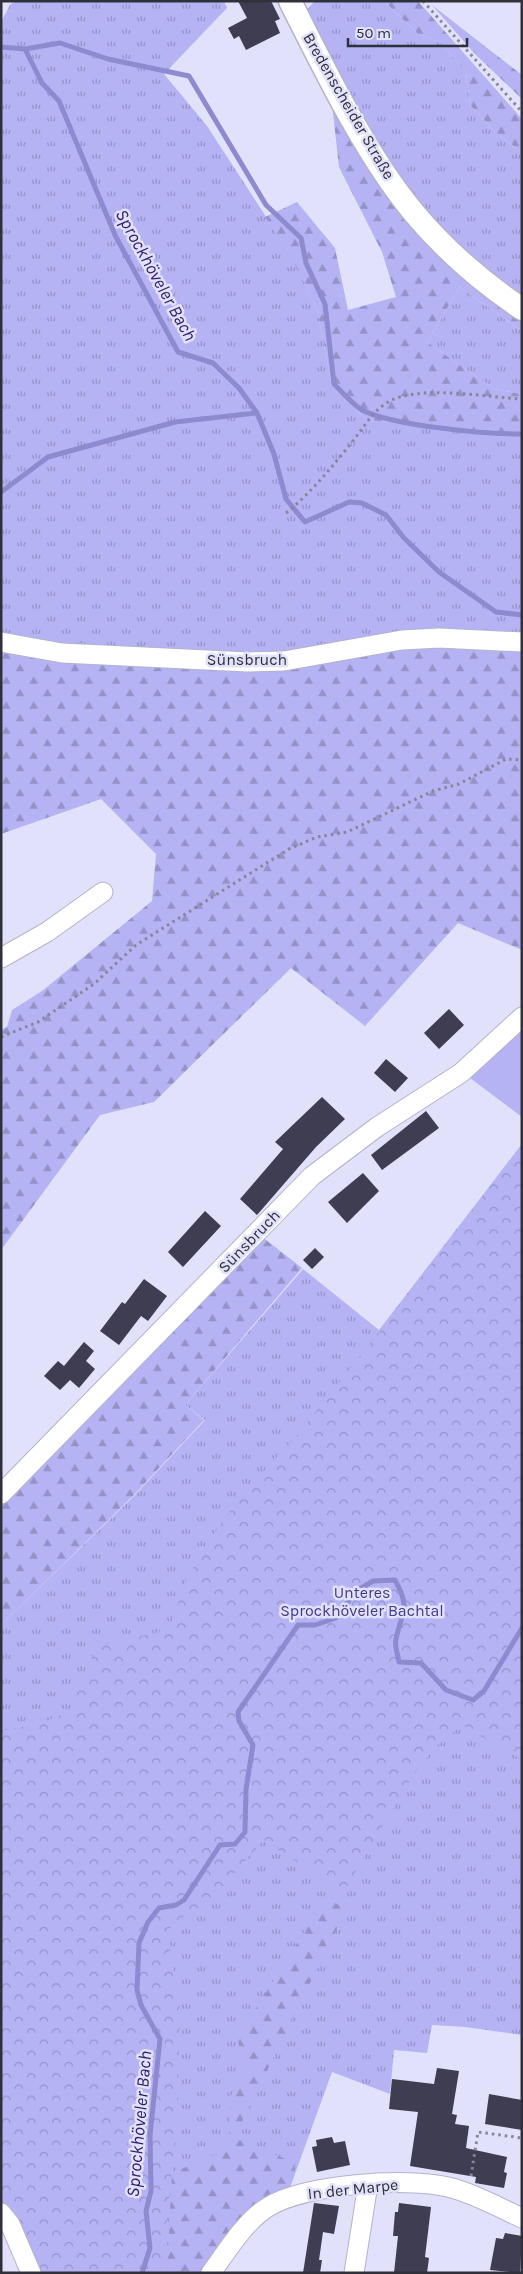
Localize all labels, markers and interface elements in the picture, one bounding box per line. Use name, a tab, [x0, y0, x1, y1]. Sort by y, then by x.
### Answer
scale bar	[348, 15, 467, 47]
text: 50 m	[356, 24, 391, 42]
street label: Bredenscheider Straße	[299, 29, 399, 183]
water label: Sprockhöveler Bach	[111, 205, 201, 345]
street label: Sünsbruch	[207, 650, 287, 669]
street label: Sünsbruch	[214, 1206, 284, 1276]
park label: Unteres Sprockhöveler Bachtal	[280, 1583, 444, 1620]
water label: Sprockhöveler Bach	[122, 2050, 156, 2198]
street label: In der Marpe	[307, 2175, 399, 2203]

